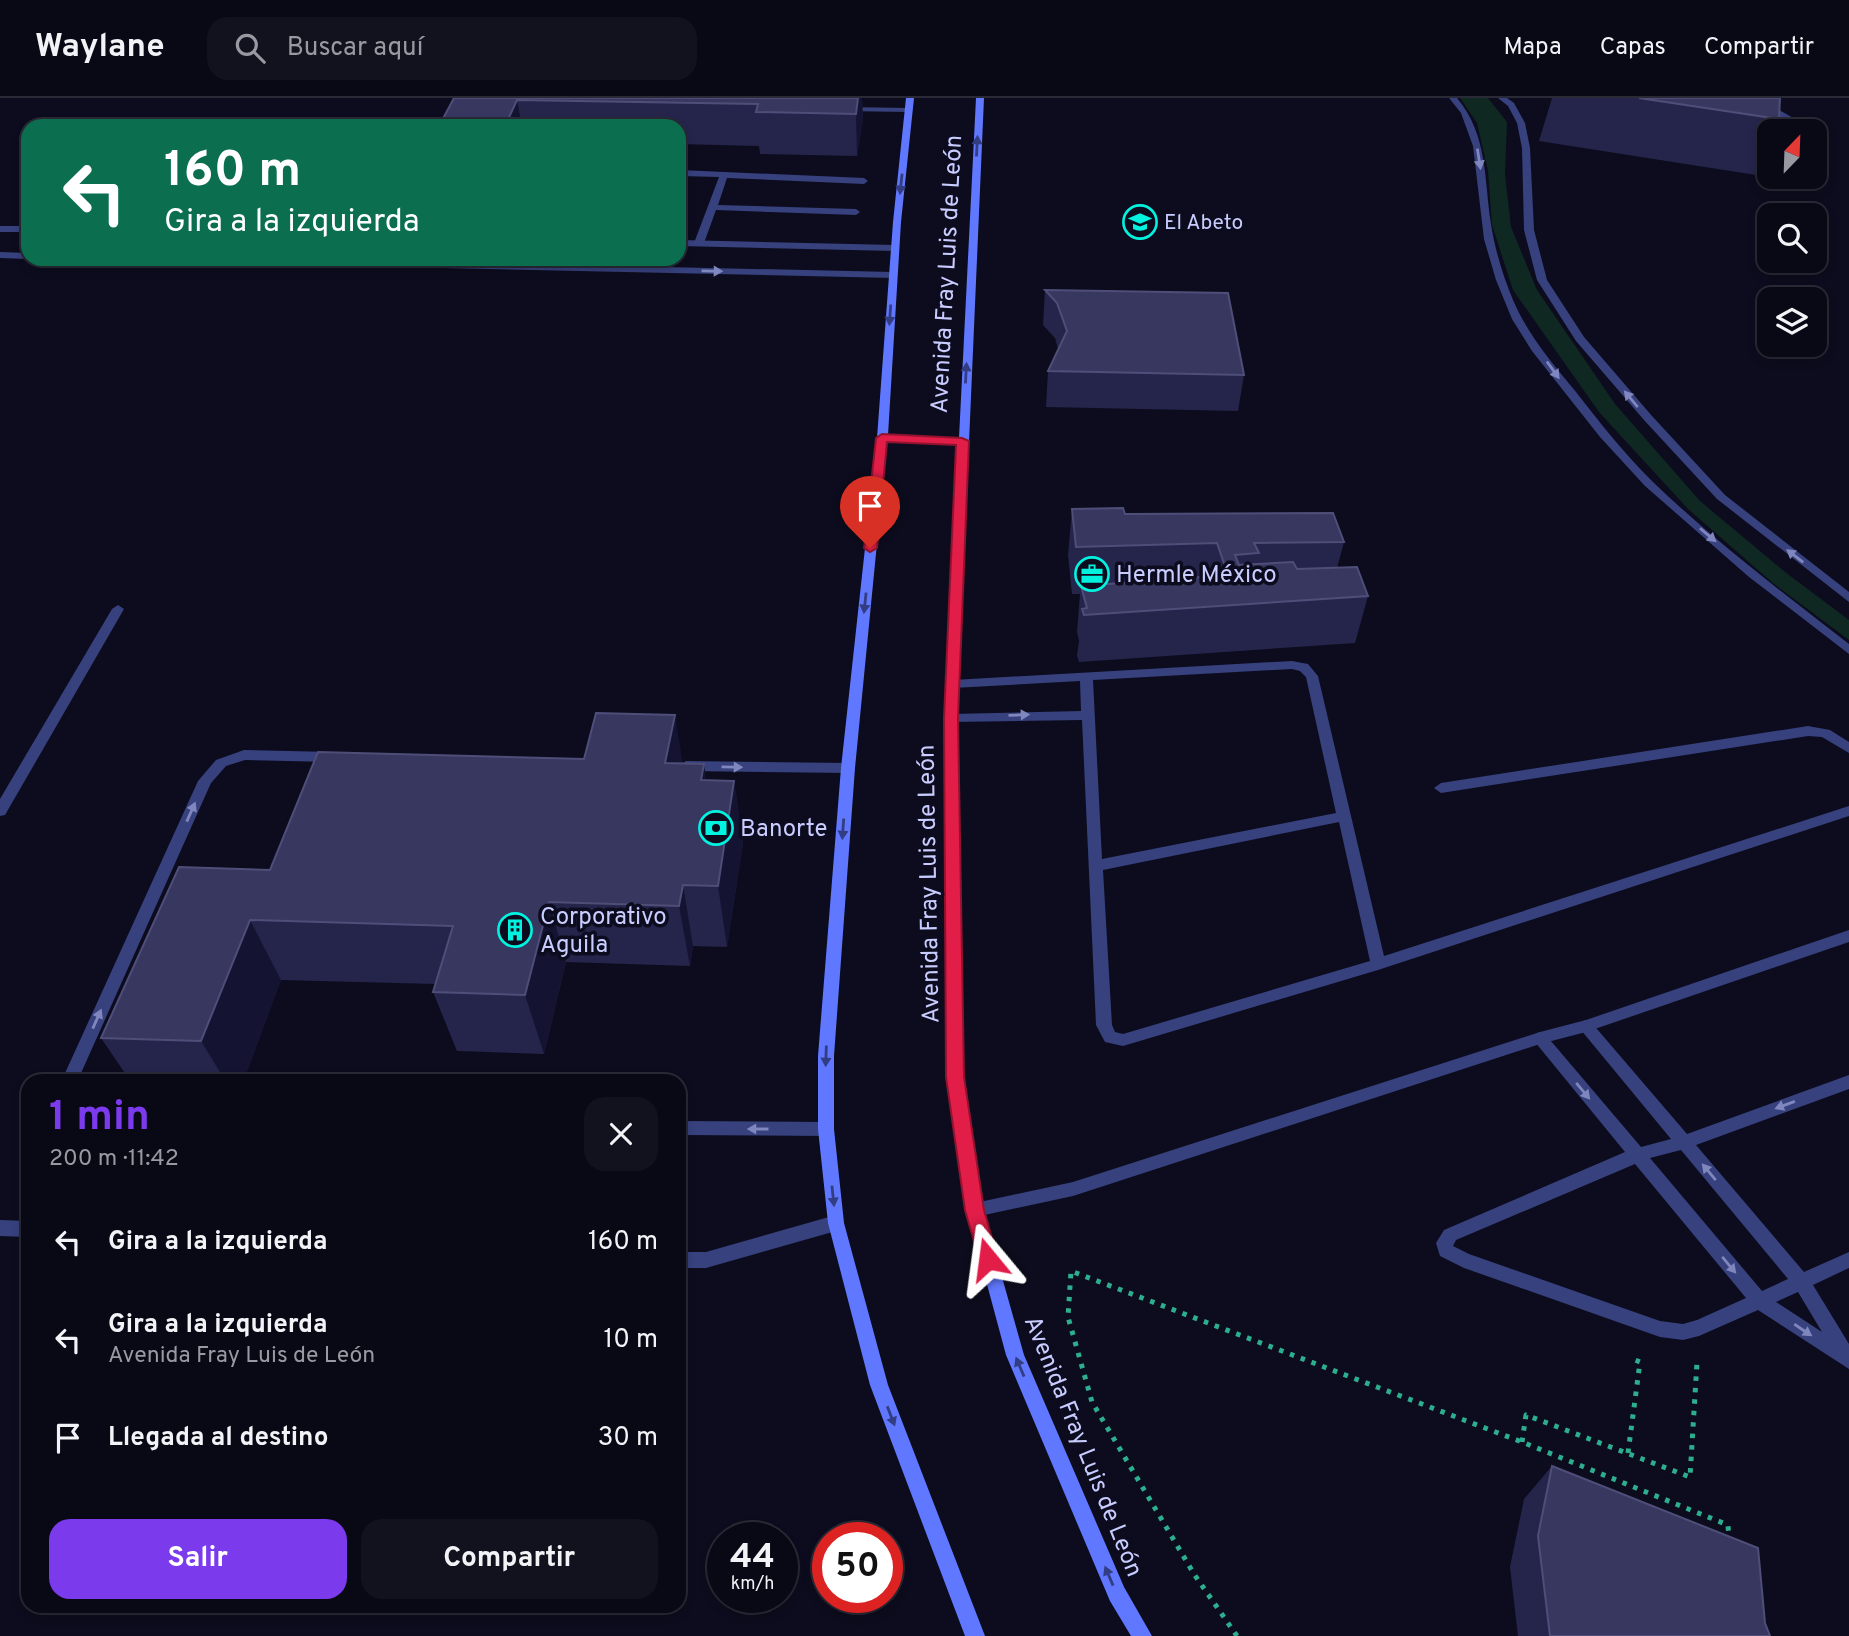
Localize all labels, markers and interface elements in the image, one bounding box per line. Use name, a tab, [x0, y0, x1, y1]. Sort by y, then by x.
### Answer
search box	[207, 17, 697, 80]
text: Waylane	[35, 27, 165, 69]
icon: search	[231, 29, 269, 67]
text: Buscar aquí	[287, 32, 423, 65]
text: Mapa	[1504, 33, 1562, 63]
text: Capas	[1600, 33, 1666, 63]
text: Compartir	[1704, 33, 1814, 63]
north arrow	[1757, 119, 1827, 189]
map controls	[1757, 119, 1827, 357]
street label: Avenida Fray Luis de León	[926, 134, 970, 414]
one-way arrow	[972, 135, 983, 157]
text: 160 m	[164, 142, 301, 204]
icon: left	[49, 147, 140, 238]
one-way arrow	[1474, 148, 1485, 170]
one-way arrow	[895, 174, 906, 196]
text: Gira a la izquierda	[164, 203, 420, 243]
school or university icon: El Abeto	[1121, 203, 1159, 241]
button: search	[1757, 203, 1827, 273]
place label: El Abeto	[1164, 210, 1243, 237]
one-way arrow	[701, 265, 723, 277]
button: layers	[1757, 287, 1827, 357]
one-way arrow	[884, 304, 895, 326]
one-way arrow	[1545, 361, 1559, 379]
one-way arrow	[961, 362, 972, 384]
one-way arrow	[1623, 390, 1639, 408]
pin	[840, 476, 900, 548]
icon: arrive	[851, 487, 889, 525]
one-way arrow	[1699, 527, 1716, 542]
one-way arrow	[1787, 548, 1805, 563]
office icon: Hermle México	[1073, 555, 1111, 593]
place label: Hermle México	[1116, 561, 1277, 591]
one-way arrow	[859, 592, 870, 614]
one-way arrow	[1008, 710, 1030, 721]
street label: Avenida Fray Luis de León	[913, 744, 947, 1024]
one-way arrow	[721, 761, 743, 773]
one-way arrow	[185, 802, 197, 822]
bank icon: Banorte	[697, 809, 735, 847]
place label: Banorte	[740, 815, 827, 845]
one-way arrow	[837, 819, 848, 841]
place label: Corporativo Aguila	[540, 903, 667, 961]
building icon: Corporativo Aguila	[496, 911, 534, 949]
one-way arrow	[92, 1009, 103, 1030]
one-way arrow	[821, 1046, 832, 1068]
one-way arrow	[1576, 1081, 1591, 1099]
text: 1 min	[49, 1092, 150, 1145]
button: close	[584, 1097, 658, 1171]
one-way arrow	[1774, 1100, 1795, 1111]
one-way arrow	[747, 1123, 769, 1135]
text: 200 m · 11:42	[49, 1145, 179, 1174]
one-way arrow	[1702, 1163, 1717, 1180]
one-way arrow	[828, 1186, 839, 1208]
position arrow	[951, 1222, 1025, 1296]
icon: left	[49, 1223, 87, 1261]
text: Gira a la izquierda	[108, 1226, 327, 1259]
text: 160 m	[588, 1226, 658, 1259]
one-way arrow	[1722, 1256, 1737, 1274]
text: Gira a la izquierda	[108, 1309, 327, 1342]
street label: Avenida Fray Luis de León	[1016, 1312, 1148, 1582]
icon: left	[49, 1321, 87, 1359]
one-way arrow	[1794, 1323, 1812, 1337]
text: 10 m	[603, 1324, 658, 1357]
text: Avenida Fray Luis de León	[108, 1342, 375, 1371]
one-way arrow	[1015, 1356, 1026, 1377]
one-way arrow	[885, 1406, 896, 1427]
icon: arrive	[49, 1419, 87, 1457]
text: Llegada al destino	[108, 1422, 328, 1455]
text: 30 m	[598, 1422, 658, 1455]
button: Salir	[49, 1519, 347, 1599]
button: Compartir	[361, 1519, 658, 1599]
speed limit sign: 50	[812, 1522, 903, 1613]
text: 44	[730, 1536, 775, 1580]
one-way arrow	[1104, 1565, 1115, 1586]
text: km/h	[731, 1573, 774, 1596]

